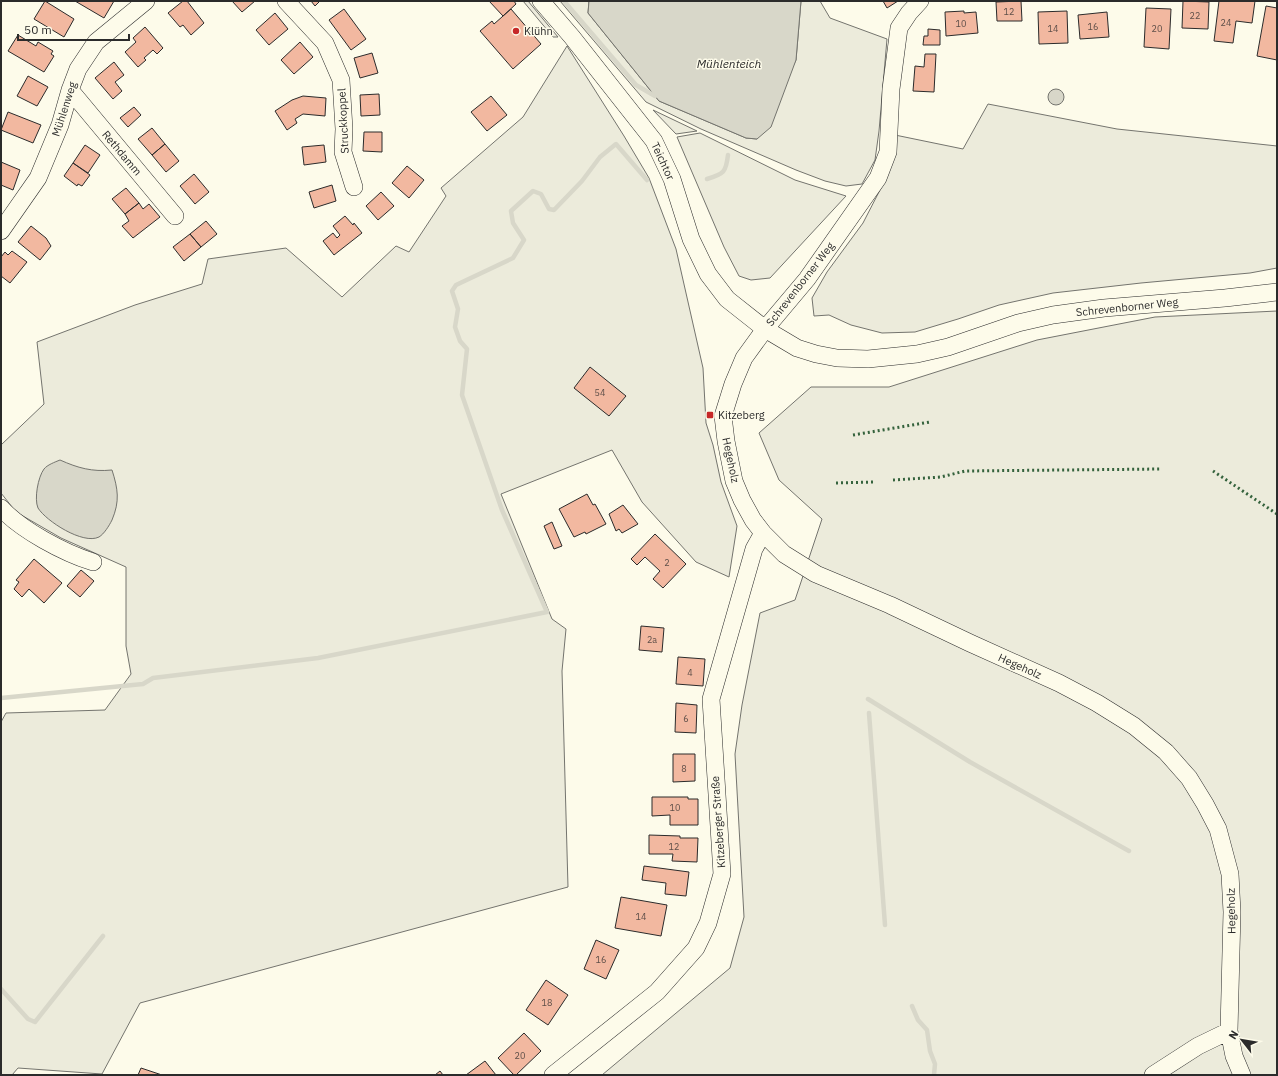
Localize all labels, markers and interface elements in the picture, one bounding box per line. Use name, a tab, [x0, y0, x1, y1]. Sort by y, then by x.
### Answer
house number: 12	[1004, 6, 1014, 17]
house number: 22	[1190, 10, 1200, 21]
scale bar	[18, 16, 129, 42]
house number: 24	[1221, 17, 1231, 28]
house number: 10	[956, 18, 966, 29]
house number: 16	[1088, 21, 1098, 32]
text: 50 m	[24, 22, 52, 37]
house number: 14	[1048, 23, 1058, 34]
house number: 20	[1152, 23, 1162, 34]
place label: Klühn	[524, 24, 553, 38]
marker: Klühn	[511, 26, 521, 36]
water label: Mühlenteich	[697, 56, 762, 71]
street label: Mühlenweg	[49, 80, 80, 138]
street label: Struckkoppel	[334, 88, 352, 154]
street label: Rethdamm	[99, 128, 145, 178]
street label: Teichtor	[648, 140, 678, 182]
street label: Schrevenborner Weg	[763, 239, 837, 329]
street label: Schrevenborner Weg	[1075, 295, 1179, 319]
house number: 54	[595, 387, 605, 398]
place label: Kitzeberg	[718, 408, 765, 422]
marker: Kitzeberg	[705, 410, 715, 420]
street label: Hegeholz	[719, 436, 743, 484]
house number: 2	[664, 557, 670, 568]
house number: 2a	[647, 634, 657, 645]
street label: Hegeholz	[996, 650, 1044, 682]
house number: 4	[687, 667, 693, 678]
house number: 6	[683, 713, 689, 724]
house number: 8	[681, 763, 687, 774]
street label: Kitzeberger Straße	[708, 775, 728, 869]
house number: 10	[670, 802, 680, 813]
house number: 12	[669, 841, 679, 852]
street label: Hegeholz	[1224, 888, 1238, 934]
house number: 14	[636, 911, 646, 922]
house number: 16	[596, 954, 606, 965]
house number: 18	[542, 997, 552, 1008]
north arrow	[1222, 1020, 1262, 1060]
text: N	[1225, 1028, 1241, 1042]
house number: 20	[515, 1050, 525, 1061]

